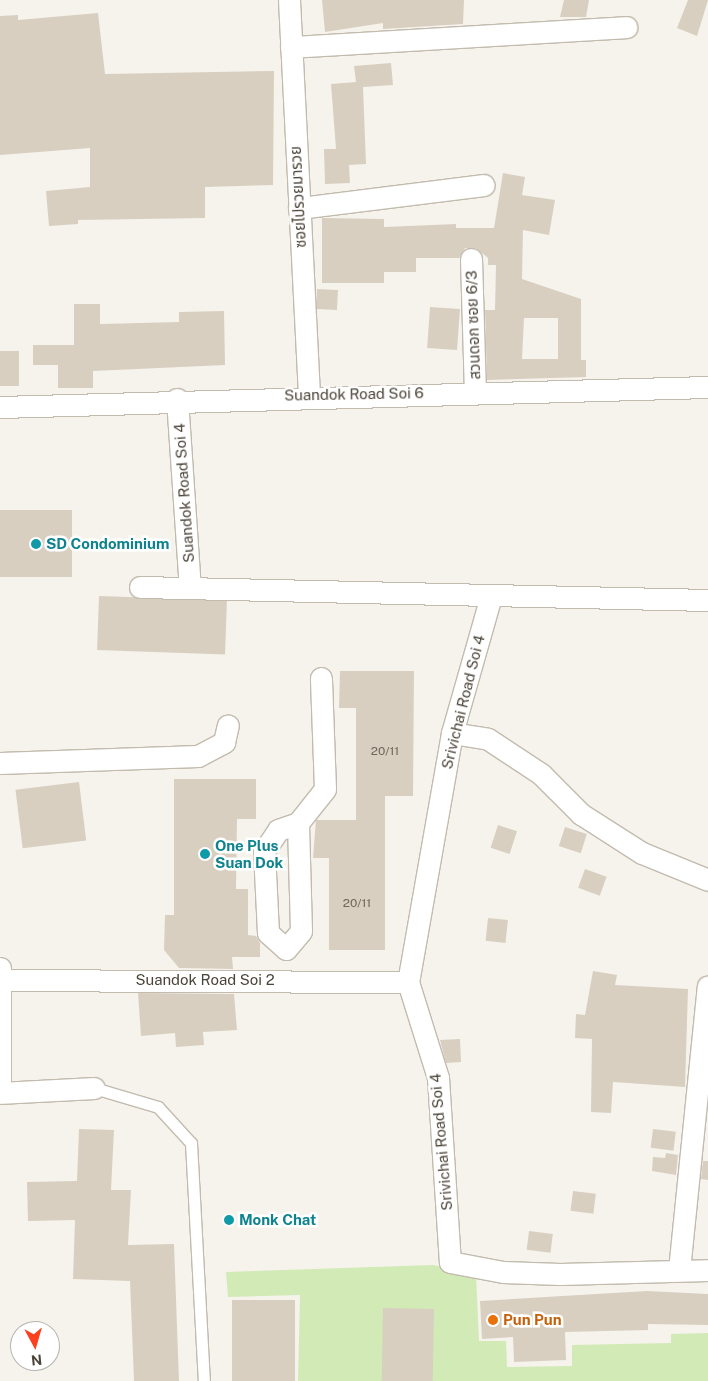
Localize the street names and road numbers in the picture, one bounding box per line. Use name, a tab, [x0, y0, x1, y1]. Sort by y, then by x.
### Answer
street label: ซอยไปรวยมารวย	[286, 146, 310, 248]
street label: สวนดอก ซอย 6/3	[462, 270, 484, 380]
street label: Suandok Road Soi 6	[284, 384, 424, 404]
street label: Suandok Road Soi 4	[170, 423, 198, 563]
street label: Srivichai Road Soi 4	[438, 633, 488, 771]
street label: Suandok Road Soi 2	[135, 971, 275, 989]
street label: Srivichai Road Soi 4	[426, 1073, 456, 1211]

